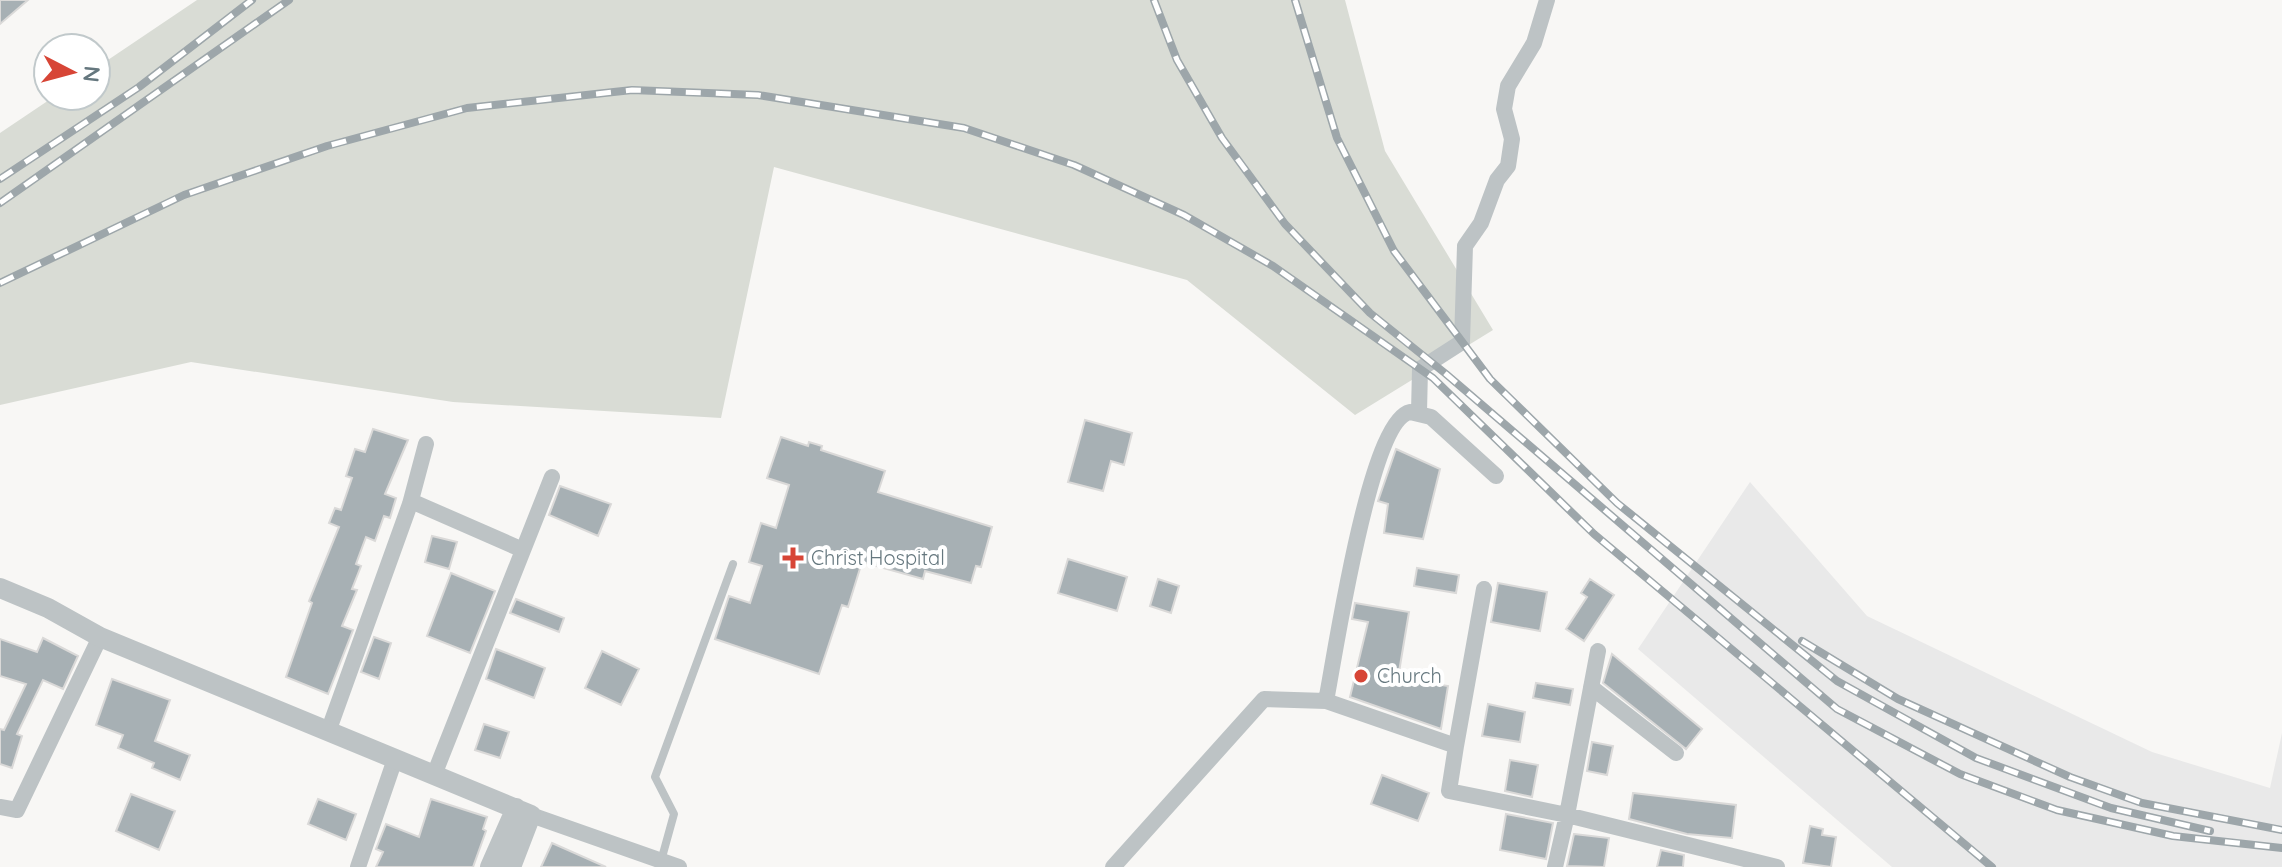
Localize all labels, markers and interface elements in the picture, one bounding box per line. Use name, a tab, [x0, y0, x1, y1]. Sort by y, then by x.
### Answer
north arrow	[32, 32, 112, 112]
text: N	[77, 65, 107, 84]
place label: Christ Hospital	[811, 545, 945, 570]
marker: Christ Hospital	[782, 547, 804, 569]
place label: Church	[1377, 663, 1442, 688]
marker: Church	[1352, 667, 1370, 685]

